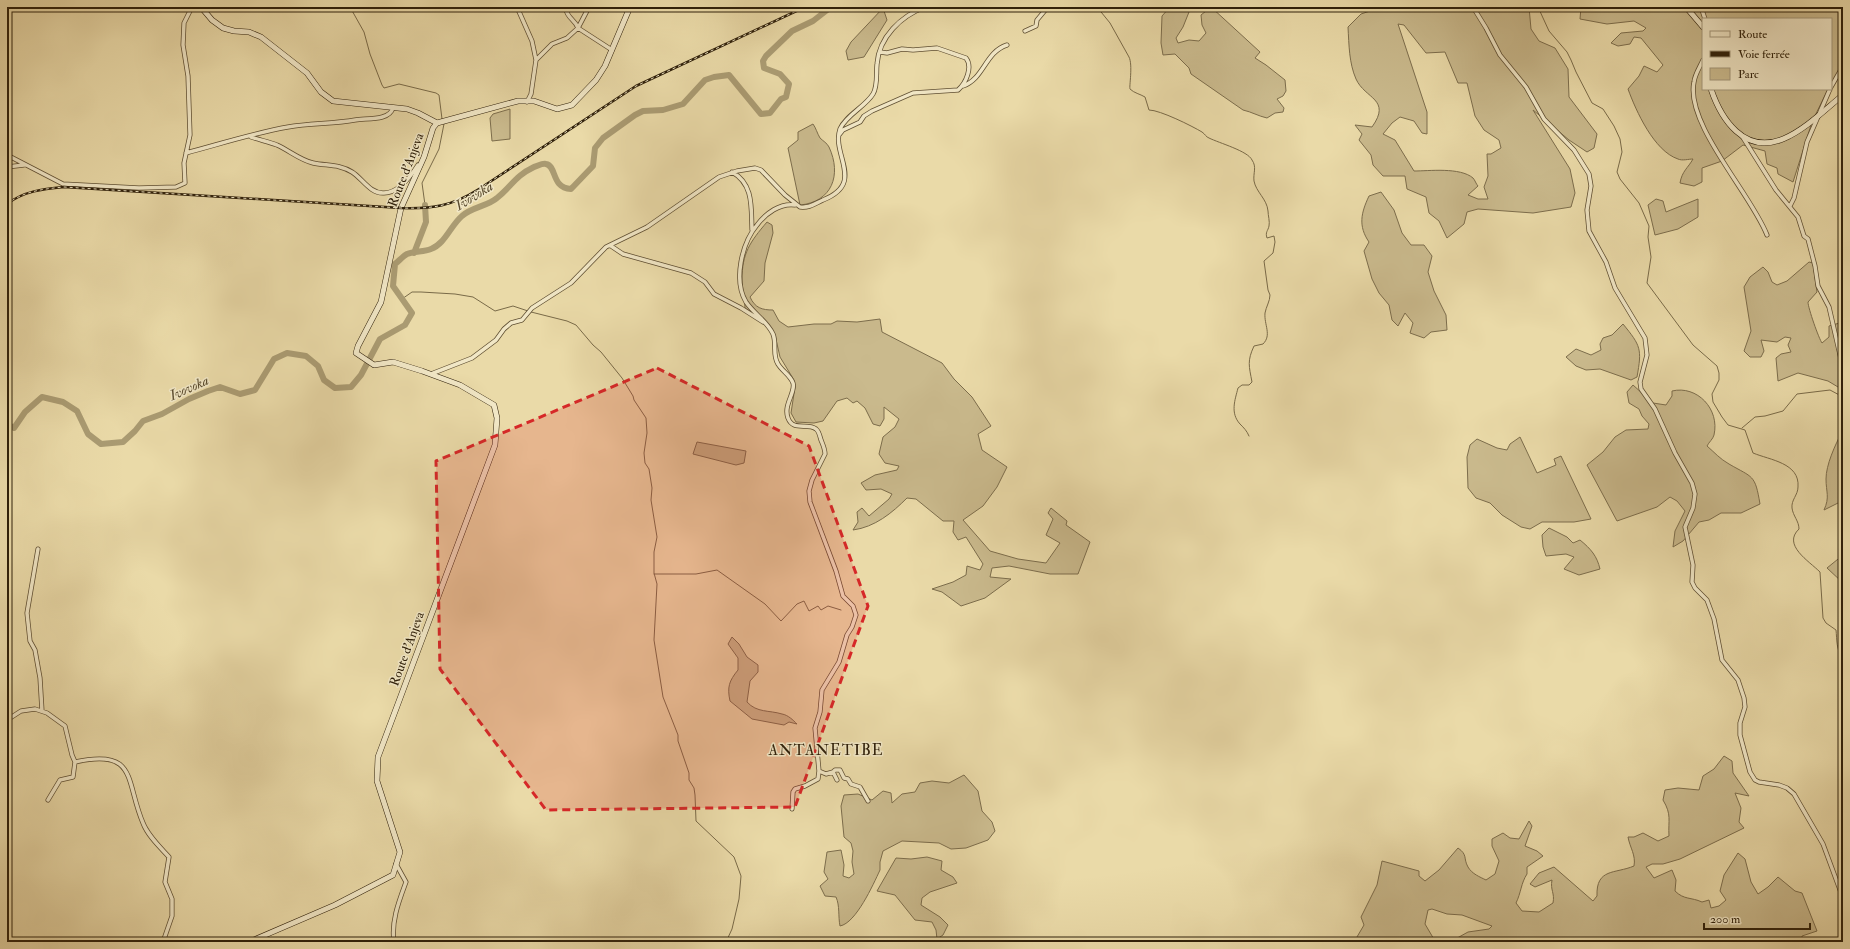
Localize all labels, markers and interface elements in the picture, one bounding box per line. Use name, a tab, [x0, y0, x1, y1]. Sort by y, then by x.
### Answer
legend	[1702, 18, 1832, 90]
text: Route	[1738, 27, 1767, 42]
text: Voie ferrée	[1738, 47, 1790, 62]
text: Parc	[1738, 67, 1759, 82]
street label: Route d'Anjeva	[385, 130, 428, 209]
water label: Ivovoka	[451, 178, 497, 215]
water label: Ivovoka	[166, 372, 212, 405]
street label: Route d'Anjeva	[386, 609, 428, 688]
district label: ANTANETIBE	[767, 741, 884, 760]
scale bar	[1704, 905, 1810, 931]
text: 200 m	[1710, 912, 1741, 927]

